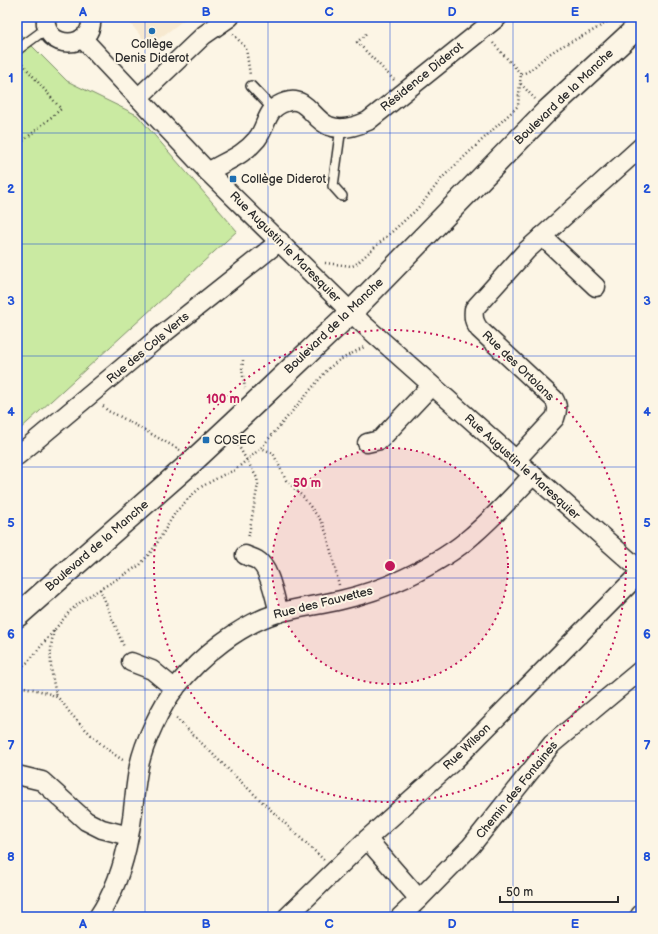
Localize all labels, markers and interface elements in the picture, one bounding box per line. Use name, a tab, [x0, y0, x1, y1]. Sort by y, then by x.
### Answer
text: A	[78, 4, 87, 20]
text: B	[201, 4, 211, 20]
text: C	[324, 4, 334, 20]
text: D	[447, 4, 457, 20]
text: E	[571, 4, 580, 20]
marker: Collège Denis Diderot	[147, 26, 157, 36]
place label: Collège Denis Diderot	[115, 37, 190, 66]
street label: Résidence Diderot	[378, 39, 467, 115]
street label: Boulevard de la Manche	[511, 46, 617, 148]
text: 1	[8, 70, 14, 86]
text: 1	[644, 70, 650, 86]
place label: Collège Diderot	[241, 172, 326, 187]
marker: Collège Diderot	[228, 174, 238, 184]
text: 2	[7, 181, 15, 197]
text: 2	[643, 181, 651, 197]
street label: Rue Augustin le Maresquier	[226, 188, 344, 306]
street label: Boulevard de la Manche	[281, 275, 387, 377]
text: 3	[7, 293, 15, 309]
text: 3	[643, 293, 651, 309]
street label: Rue des Cols Verts	[104, 309, 192, 387]
street label: Rue des Ortolans	[479, 328, 557, 404]
text: 100 m	[206, 392, 240, 407]
text: 4	[7, 404, 15, 420]
text: 4	[643, 404, 651, 420]
street label: Rue Augustin le Maresquier	[461, 411, 584, 523]
place label: COSEC	[214, 433, 256, 448]
marker: COSEC	[201, 435, 211, 445]
text: 50 m	[293, 476, 321, 491]
street label: Boulevard de la Manche	[42, 497, 152, 595]
text: 5	[7, 515, 15, 531]
text: 5	[643, 515, 651, 531]
centre of rings	[383, 559, 397, 573]
street label: Rue des Fauvettes	[272, 583, 374, 623]
text: 6	[7, 626, 15, 642]
text: 6	[643, 626, 651, 642]
street label: Rue Wilson	[440, 720, 494, 773]
text: 7	[7, 738, 15, 754]
street label: Chemin des Fontaines	[473, 738, 561, 842]
text: 7	[643, 738, 651, 754]
text: 8	[7, 849, 15, 865]
text: 8	[643, 849, 651, 865]
scale bar	[500, 878, 618, 904]
text: 50 m	[506, 885, 533, 900]
text: A	[78, 916, 87, 932]
text: B	[201, 916, 211, 932]
text: C	[324, 916, 334, 932]
text: D	[447, 916, 457, 932]
text: E	[571, 916, 580, 932]

